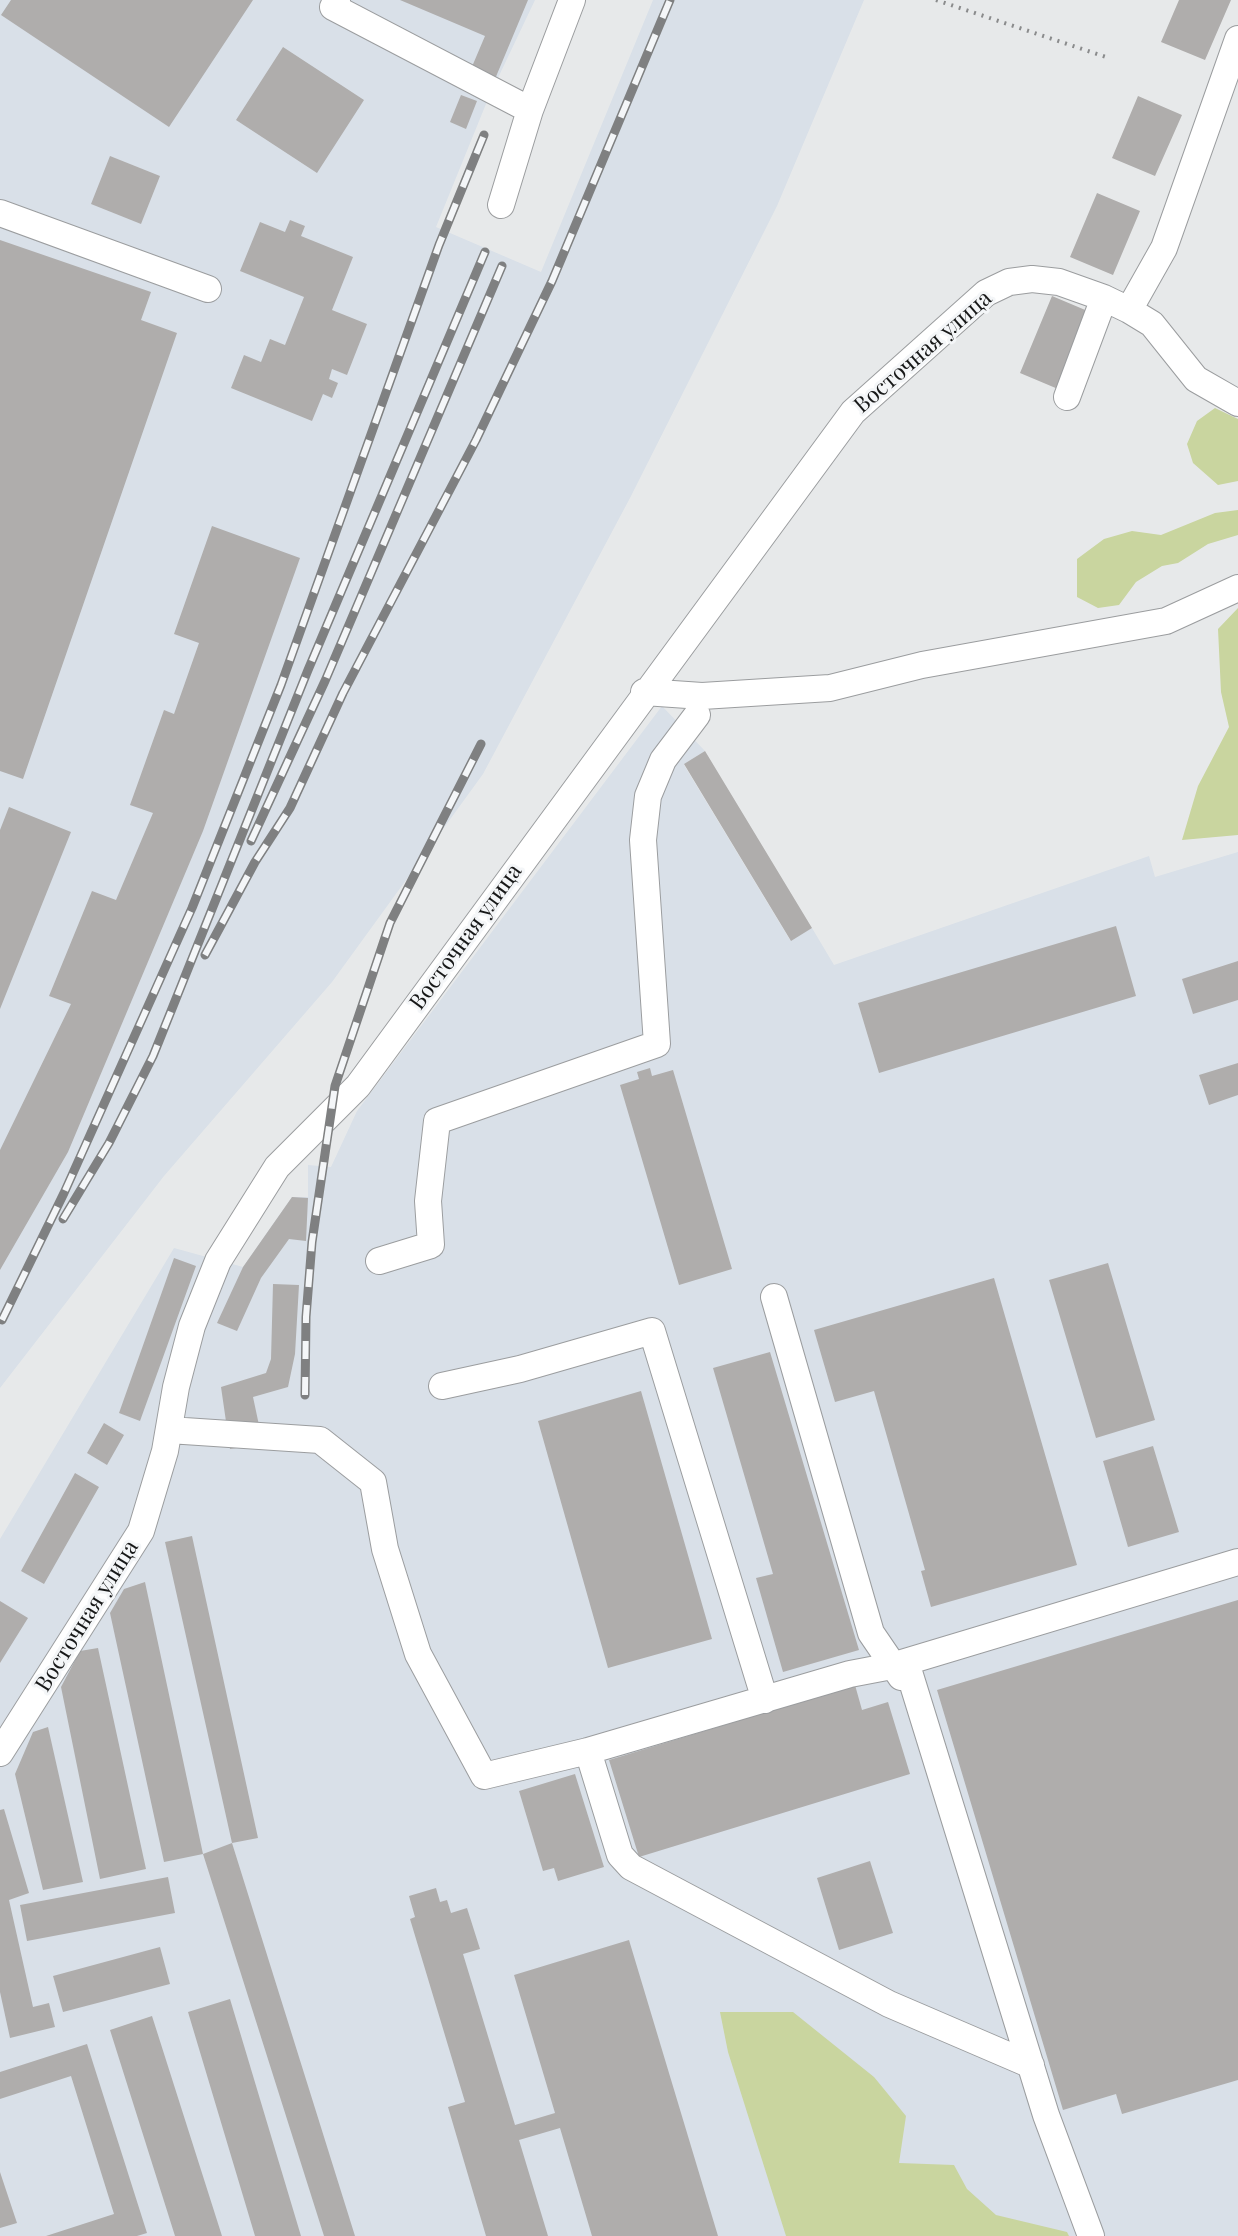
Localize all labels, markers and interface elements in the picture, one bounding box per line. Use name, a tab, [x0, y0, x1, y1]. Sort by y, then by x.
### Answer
street label: Восточная улица	[849, 285, 997, 419]
street label: Восточная улица	[404, 859, 528, 1015]
street label: Восточная улица	[30, 1535, 144, 1697]

